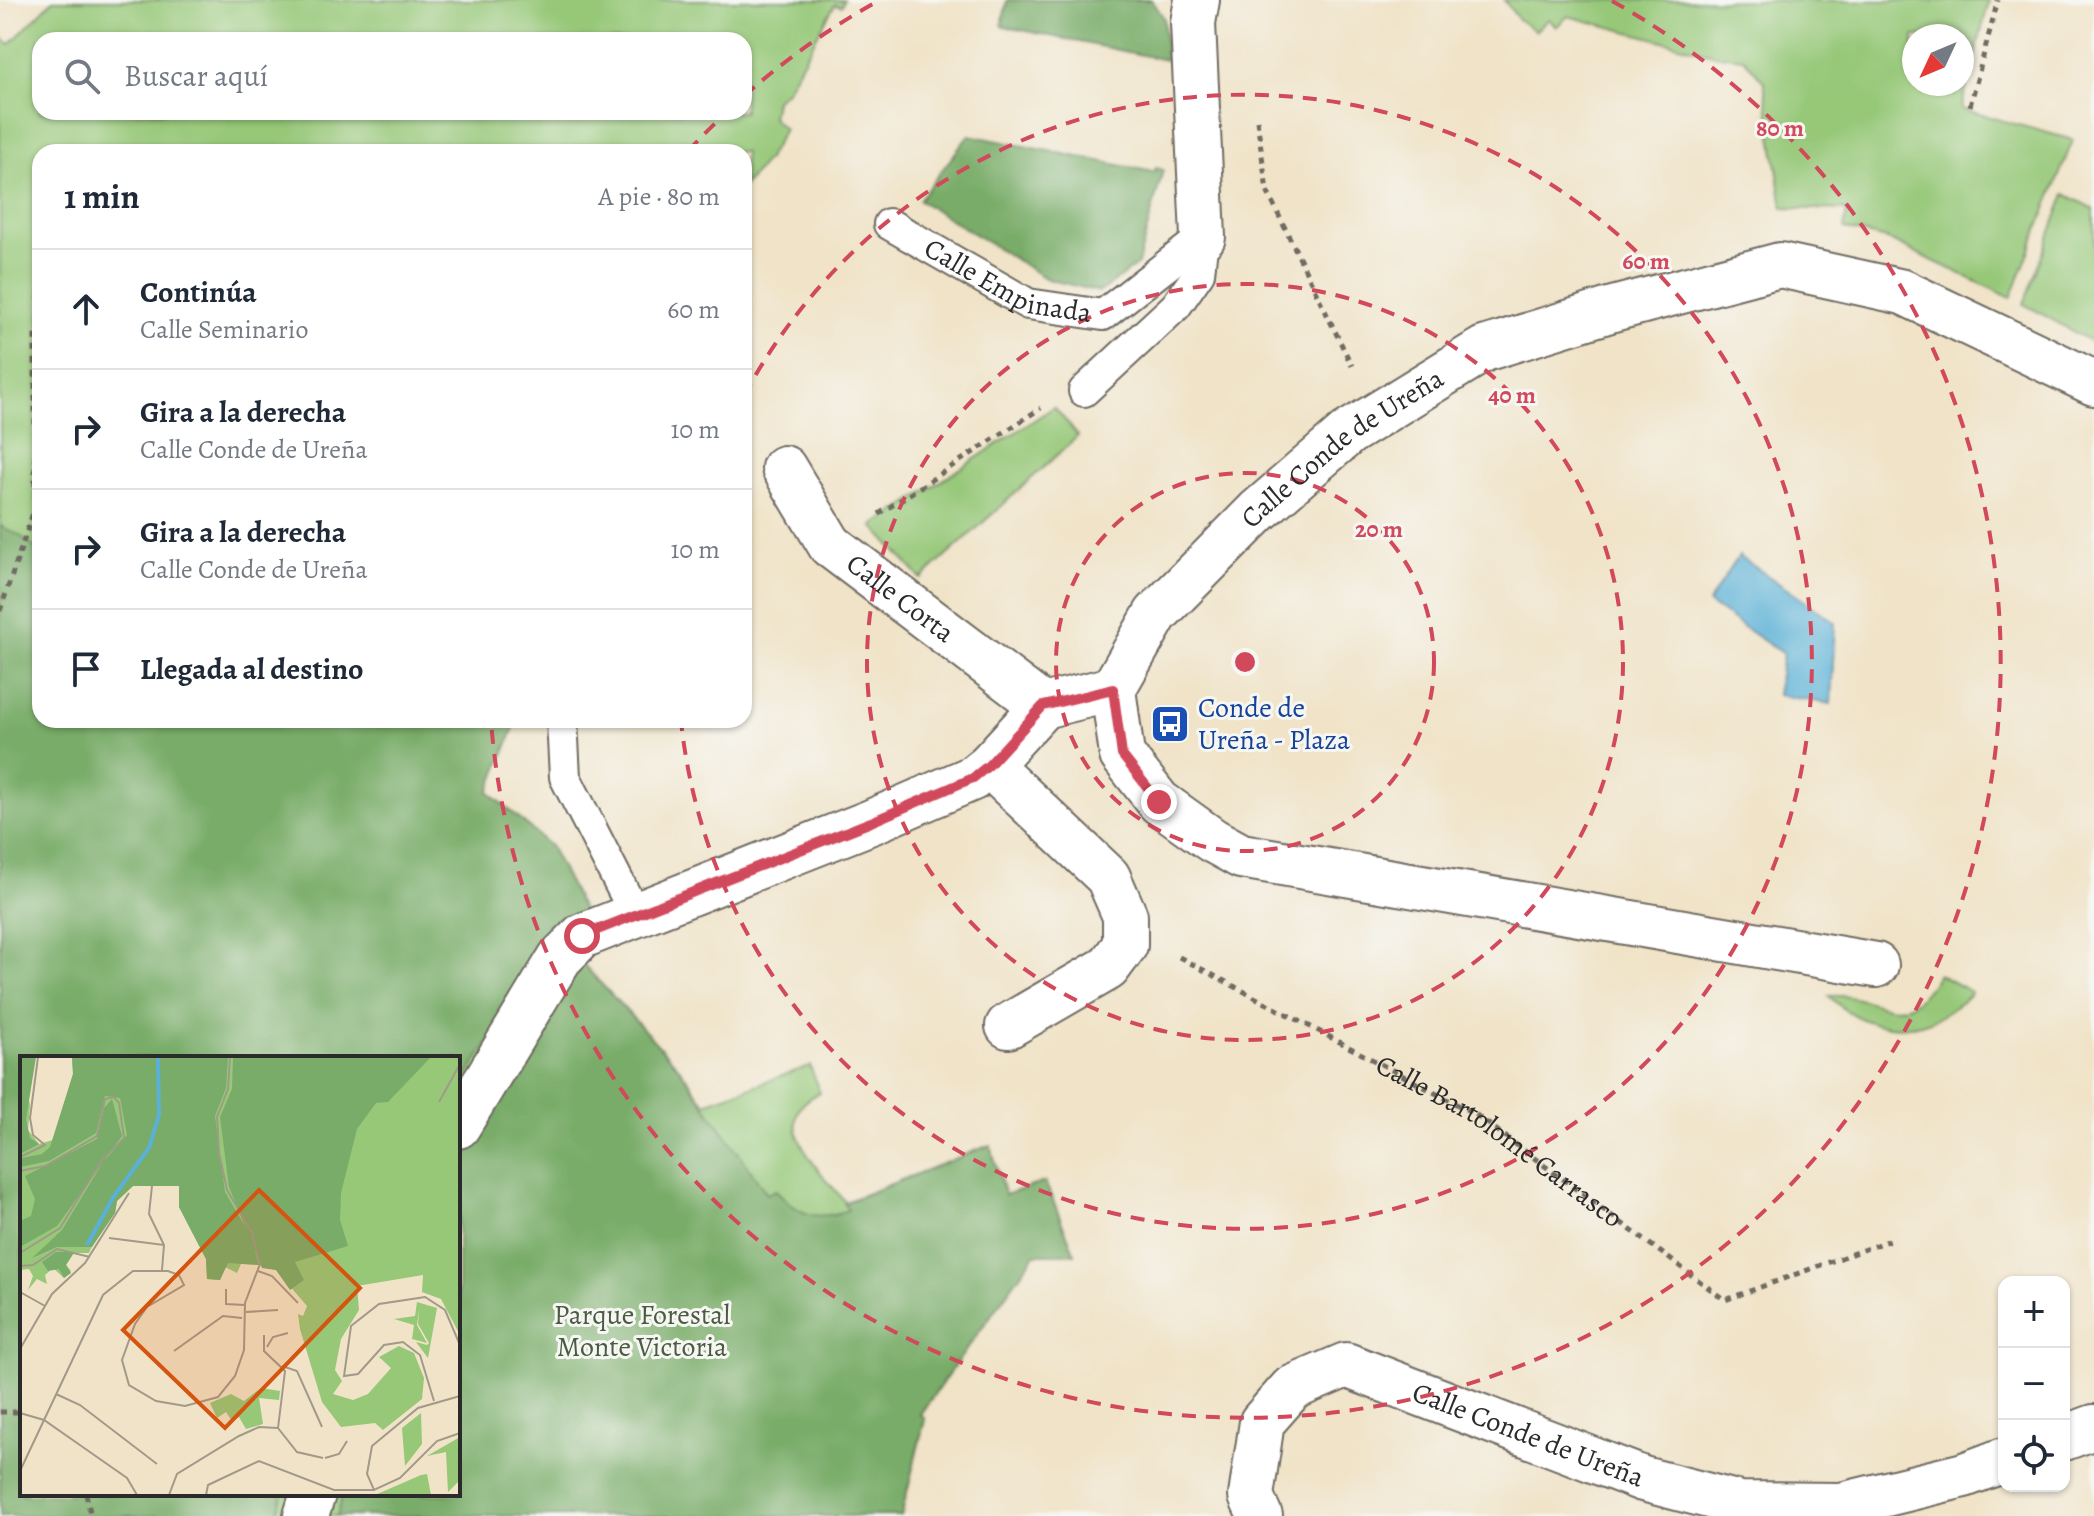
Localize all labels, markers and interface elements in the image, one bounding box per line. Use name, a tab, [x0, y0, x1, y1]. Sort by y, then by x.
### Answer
north arrow	[1902, 24, 1974, 96]
search box	[32, 32, 752, 120]
icon: search	[60, 54, 104, 98]
text: Buscar aquí	[124, 56, 268, 96]
text: 80 m	[1756, 112, 1804, 144]
text: 1 min	[64, 173, 140, 220]
text: A pie · 80 m	[598, 179, 720, 214]
street label: Calle Empinada	[917, 229, 1094, 332]
text: 60 m	[1622, 245, 1670, 277]
text: Continúa	[140, 272, 257, 312]
icon: ahead	[64, 287, 108, 331]
text: 60 m	[667, 292, 720, 327]
text: Calle Seminario	[140, 312, 308, 347]
street label: Calle Conde de Ureña	[1232, 360, 1451, 537]
text: 40 m	[1488, 379, 1536, 411]
text: Gira a la derecha	[140, 392, 346, 432]
icon: right	[64, 407, 108, 451]
text: 10 m	[670, 412, 720, 447]
text: Calle Conde de Ureña	[140, 432, 368, 467]
text: Gira a la derecha	[140, 512, 346, 552]
text: 20 m	[1355, 513, 1403, 545]
icon: right	[64, 527, 108, 571]
text: 10 m	[670, 532, 720, 567]
street label: Calle Corta	[839, 545, 962, 651]
text: Calle Conde de Ureña	[140, 552, 368, 587]
icon: arrive	[64, 647, 108, 691]
centre of rings	[1231, 648, 1259, 676]
text: Llegada al destino	[140, 649, 363, 689]
place label: Conde de Ureña - Plaza	[1198, 689, 1350, 759]
bus stop icon: Conde de Ureña - Plaza	[1149, 703, 1191, 745]
route end	[1141, 784, 1177, 820]
route start	[564, 918, 600, 954]
street label: Calle Bartolomé Carrasco	[1369, 1046, 1631, 1237]
inset map	[20, 1056, 460, 1496]
map controls	[1998, 1276, 2070, 1492]
button: +	[1998, 1276, 2070, 1348]
park label: Parque Forestal Monte Victoria	[554, 1296, 730, 1366]
button: −	[1998, 1348, 2070, 1420]
street label: Calle Conde de Ureña	[1407, 1373, 1650, 1497]
button: locate	[1998, 1420, 2070, 1492]

